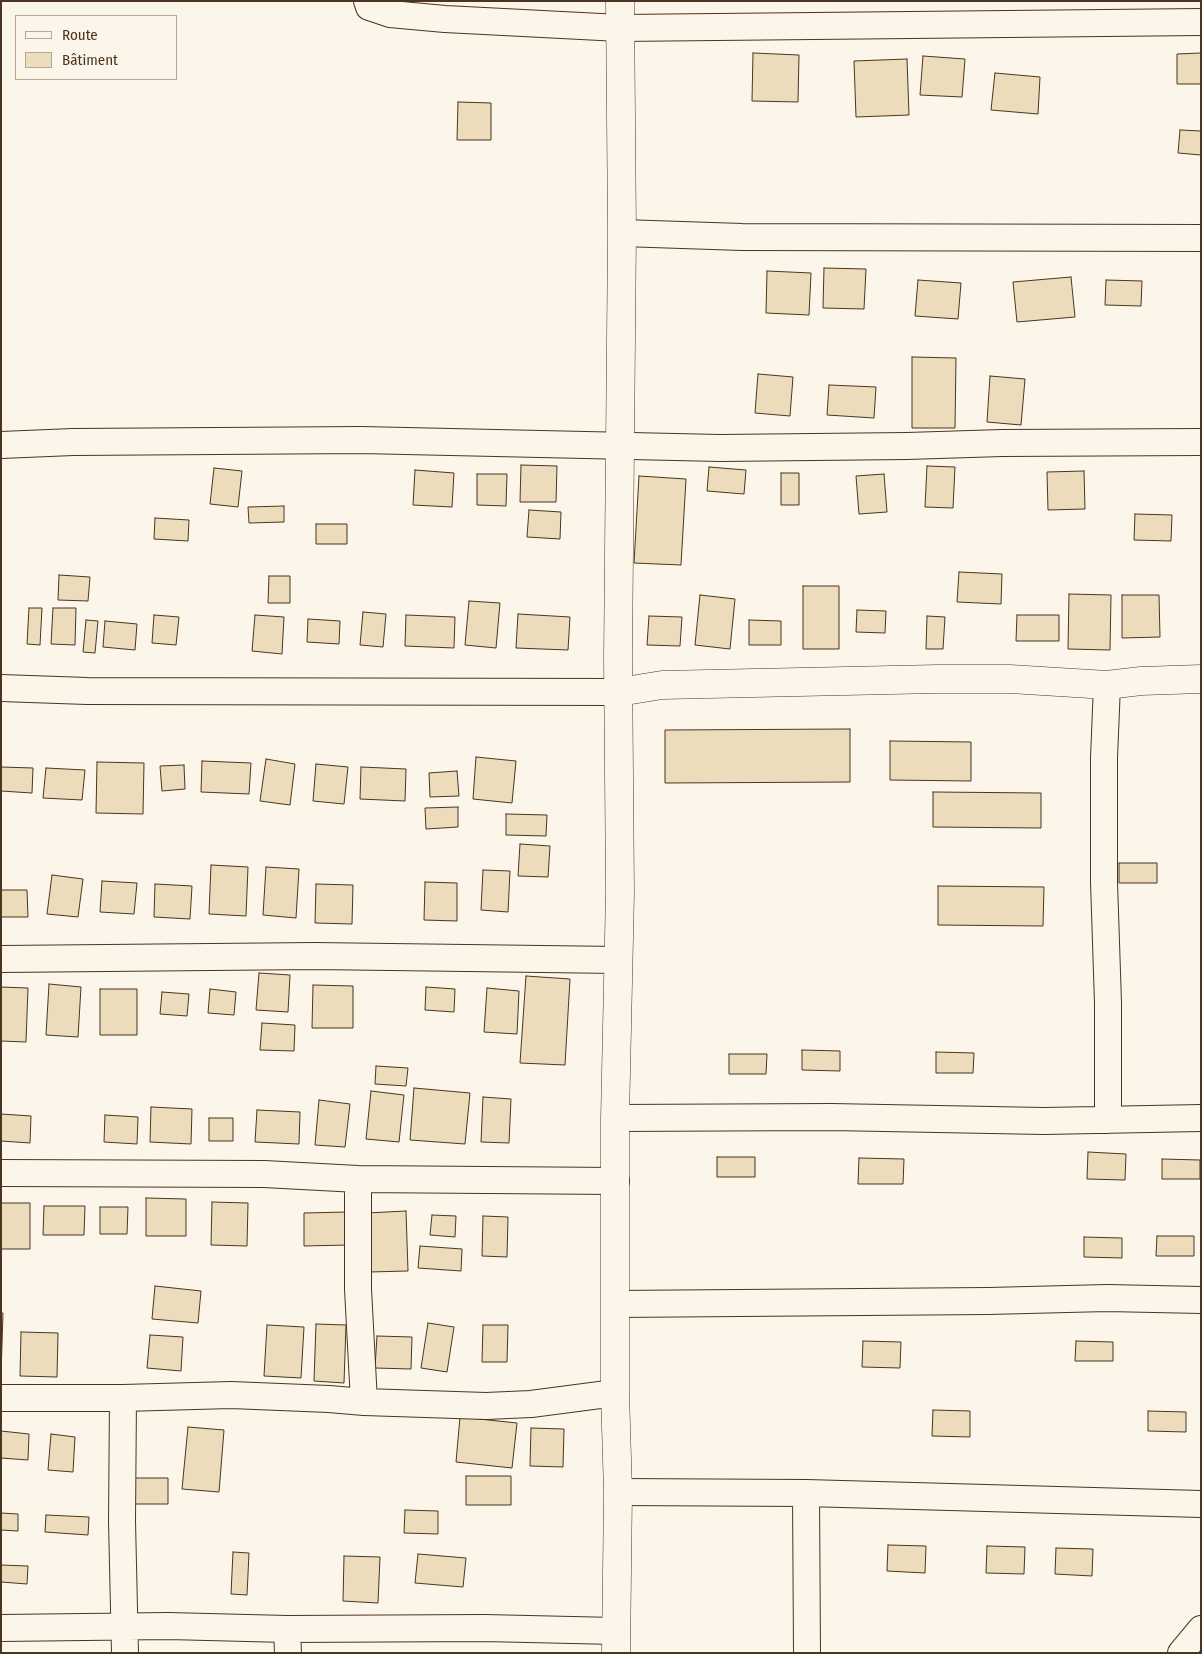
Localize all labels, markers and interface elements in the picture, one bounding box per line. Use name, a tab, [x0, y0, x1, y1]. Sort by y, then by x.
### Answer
legend	[15, 15, 178, 80]
text: Route	[62, 26, 98, 44]
text: Bâtiment	[62, 51, 118, 69]

